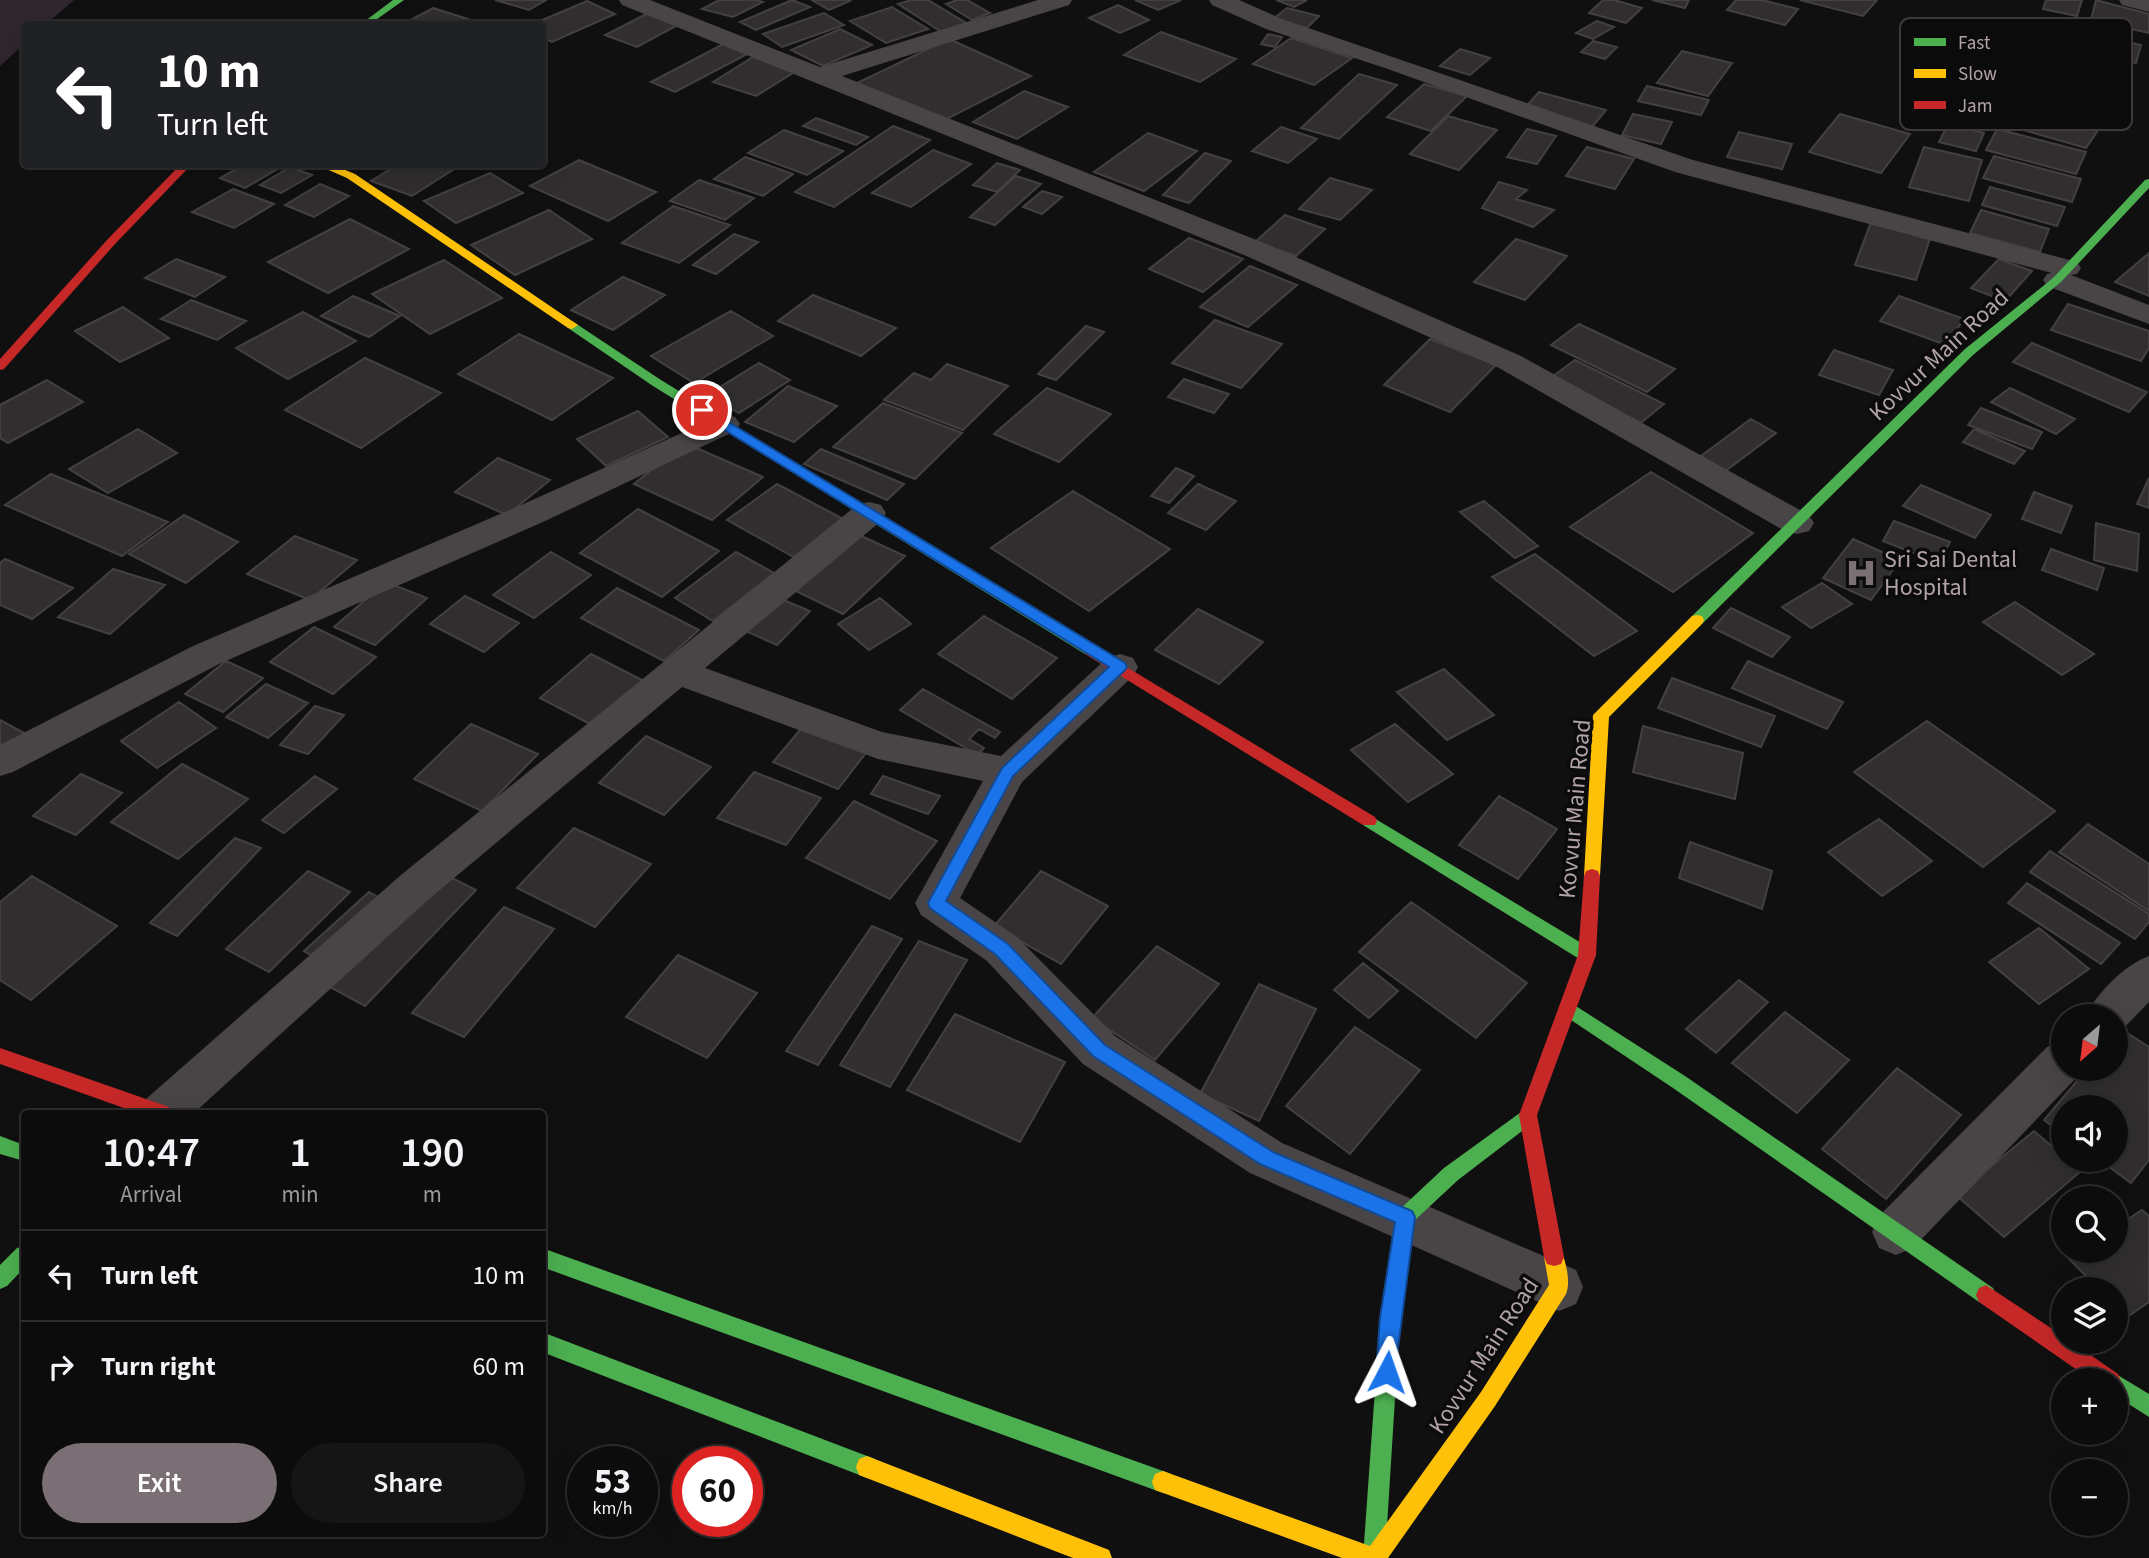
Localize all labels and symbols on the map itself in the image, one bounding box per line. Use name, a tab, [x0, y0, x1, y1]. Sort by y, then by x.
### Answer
legend	[1900, 18, 2132, 130]
text: Fast	[1958, 30, 1991, 57]
text: Slow	[1958, 61, 1997, 88]
text: Jam	[1958, 93, 1992, 120]
street label: Kovvur Main Road	[1861, 281, 2017, 429]
pin	[672, 380, 732, 440]
place label: Sri Sai Dental Hospital	[1884, 542, 2017, 605]
hospital icon: Sri Sai Dental Hospital	[1844, 556, 1878, 590]
street label: Kovvur Main Road	[1550, 718, 1600, 900]
north arrow	[2051, 1004, 2128, 1082]
street label: Kovvur Main Road	[1420, 1271, 1548, 1441]
position arrow	[1350, 1335, 1424, 1409]
speed limit sign: 60	[672, 1446, 763, 1537]

